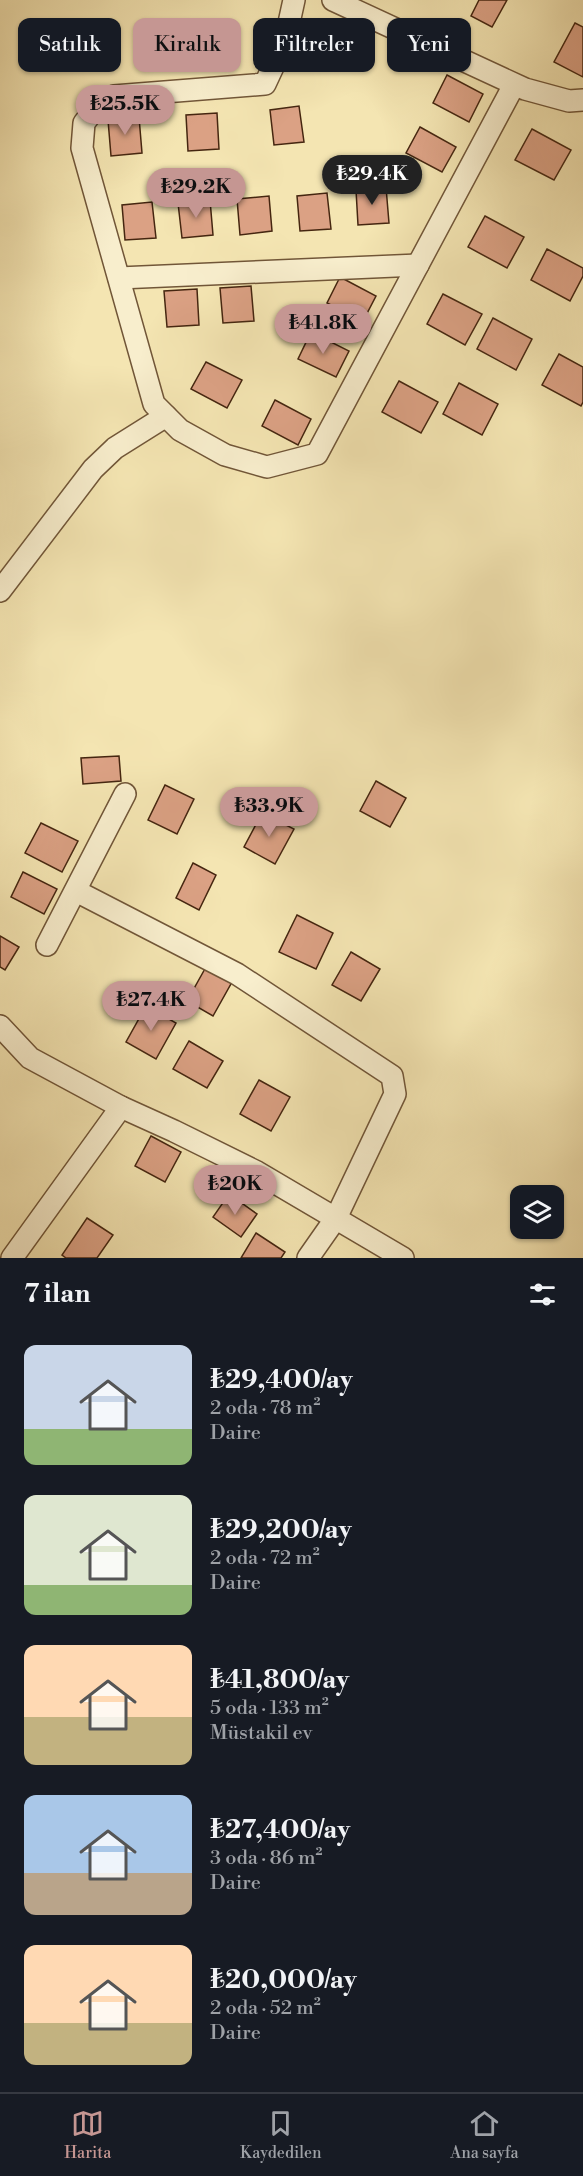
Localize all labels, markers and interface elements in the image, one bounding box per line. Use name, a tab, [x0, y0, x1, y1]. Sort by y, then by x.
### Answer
chip: Satılık	[18, 18, 121, 72]
chip: Kiralık	[133, 18, 241, 72]
chip: Filtreler	[253, 18, 375, 72]
chip: Yeni	[387, 18, 471, 72]
pin: ₺25.5K	[76, 85, 174, 136]
text: ₺25.5K	[90, 92, 160, 117]
pin: ₺29.4K	[323, 155, 421, 206]
text: ₺29.4K	[336, 162, 408, 187]
pin: ₺29.2K	[147, 168, 245, 219]
text: ₺29.2K	[161, 175, 231, 200]
pin: ₺41.8K	[274, 304, 372, 355]
text: ₺41.8K	[289, 311, 357, 336]
pin: ₺33.9K	[220, 787, 318, 838]
text: ₺33.9K	[234, 794, 304, 819]
pin: ₺27.4K	[102, 981, 200, 1032]
text: ₺27.4K	[116, 988, 186, 1013]
pin: ₺20K	[199, 1165, 271, 1216]
text: ₺20K	[208, 1172, 262, 1197]
map controls	[510, 1185, 564, 1239]
button: layers	[510, 1185, 564, 1239]
text: 7 ilan	[24, 1278, 90, 1310]
icon: filters	[526, 1278, 559, 1311]
text: ₺29,400/ay	[210, 1364, 353, 1396]
icon: home	[72, 1369, 144, 1441]
text: 2 oda · 78 m²	[210, 1396, 320, 1421]
text: Daire	[210, 1421, 261, 1446]
text: ₺29,200/ay	[210, 1514, 352, 1546]
icon: home	[72, 1519, 144, 1591]
text: 2 oda · 72 m²	[210, 1546, 320, 1571]
text: Daire	[210, 1571, 261, 1596]
text: ₺41,800/ay	[210, 1664, 349, 1696]
icon: home	[72, 1669, 144, 1741]
text: 5 oda · 133 m²	[210, 1696, 329, 1721]
text: Müstakil ev	[210, 1721, 313, 1746]
text: ₺27,400/ay	[210, 1814, 350, 1846]
icon: home	[72, 1819, 144, 1891]
text: 3 oda · 86 m²	[210, 1846, 322, 1871]
text: Daire	[210, 1871, 261, 1896]
text: ₺20,000/ay	[210, 1964, 357, 1996]
icon: home	[72, 1969, 144, 2041]
text: 2 oda · 52 m²	[210, 1996, 321, 2021]
text: Daire	[210, 2021, 261, 2046]
tab: Harita	[64, 2107, 111, 2163]
tab: Kaydedilen	[240, 2107, 322, 2163]
tab: Ana sayfa	[450, 2107, 519, 2163]

